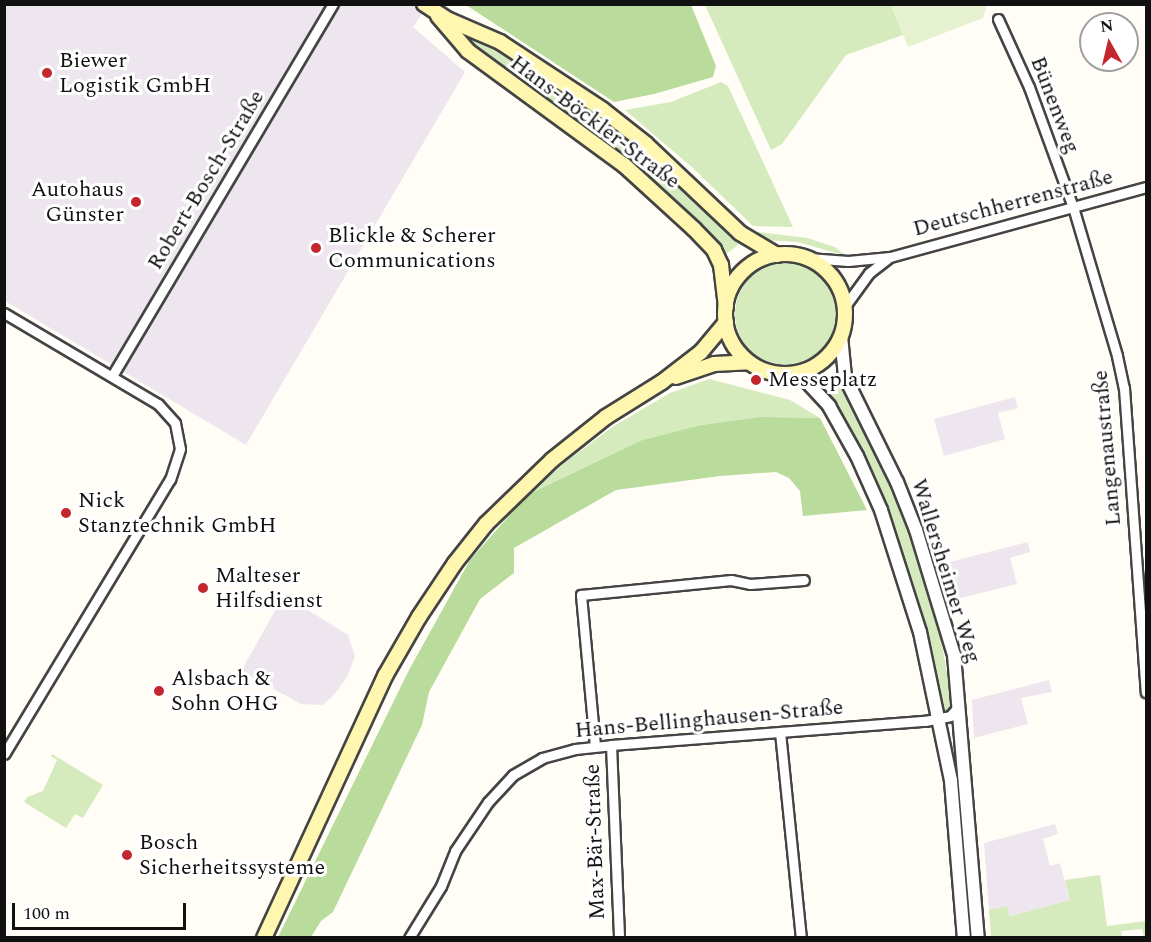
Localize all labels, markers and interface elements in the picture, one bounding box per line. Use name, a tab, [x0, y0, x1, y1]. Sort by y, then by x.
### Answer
north arrow	[1079, 12, 1139, 72]
text: N	[1099, 13, 1115, 39]
place label: Biewer Logistik GmbH	[59, 47, 211, 98]
street label: Hans-Böckler-Straße	[505, 50, 685, 194]
street label: Bünenweg	[1024, 53, 1086, 157]
marker: Biewer Logistik GmbH	[40, 66, 54, 80]
street label: Robert-Bosch-Straße	[142, 85, 270, 275]
street label: Deutschherrenstraße	[910, 164, 1116, 242]
place label: Autohaus Günster	[31, 176, 124, 228]
marker: Autohaus Günster	[129, 195, 143, 209]
place label: Blickle & Scherer Communications	[328, 222, 496, 274]
marker: Blickle & Scherer Communications	[309, 241, 323, 255]
place label: Messeplatz	[768, 367, 877, 393]
street label: Langenaustraße	[1087, 369, 1127, 527]
marker: Messeplatz	[749, 373, 763, 387]
street label: Wallersheimer Weg	[905, 476, 987, 666]
place label: Nick Stanztechnik GmbH	[78, 487, 277, 538]
marker: Nick Stanztechnik GmbH	[59, 506, 73, 520]
place label: Malteser Hilfsdienst	[215, 562, 323, 614]
marker: Malteser Hilfsdienst	[196, 581, 210, 595]
place label: Alsbach & Sohn OHG	[171, 665, 279, 716]
marker: Alsbach & Sohn OHG	[152, 684, 166, 698]
street label: Hans-Bellinghausen-Straße	[574, 694, 844, 744]
street label: Max-Bär-Straße	[579, 763, 611, 921]
place label: Bosch Sicherheitssysteme	[139, 829, 325, 880]
marker: Bosch Sicherheitssysteme	[120, 848, 134, 862]
scale bar	[15, 891, 189, 929]
text: 100 m	[23, 900, 70, 927]

